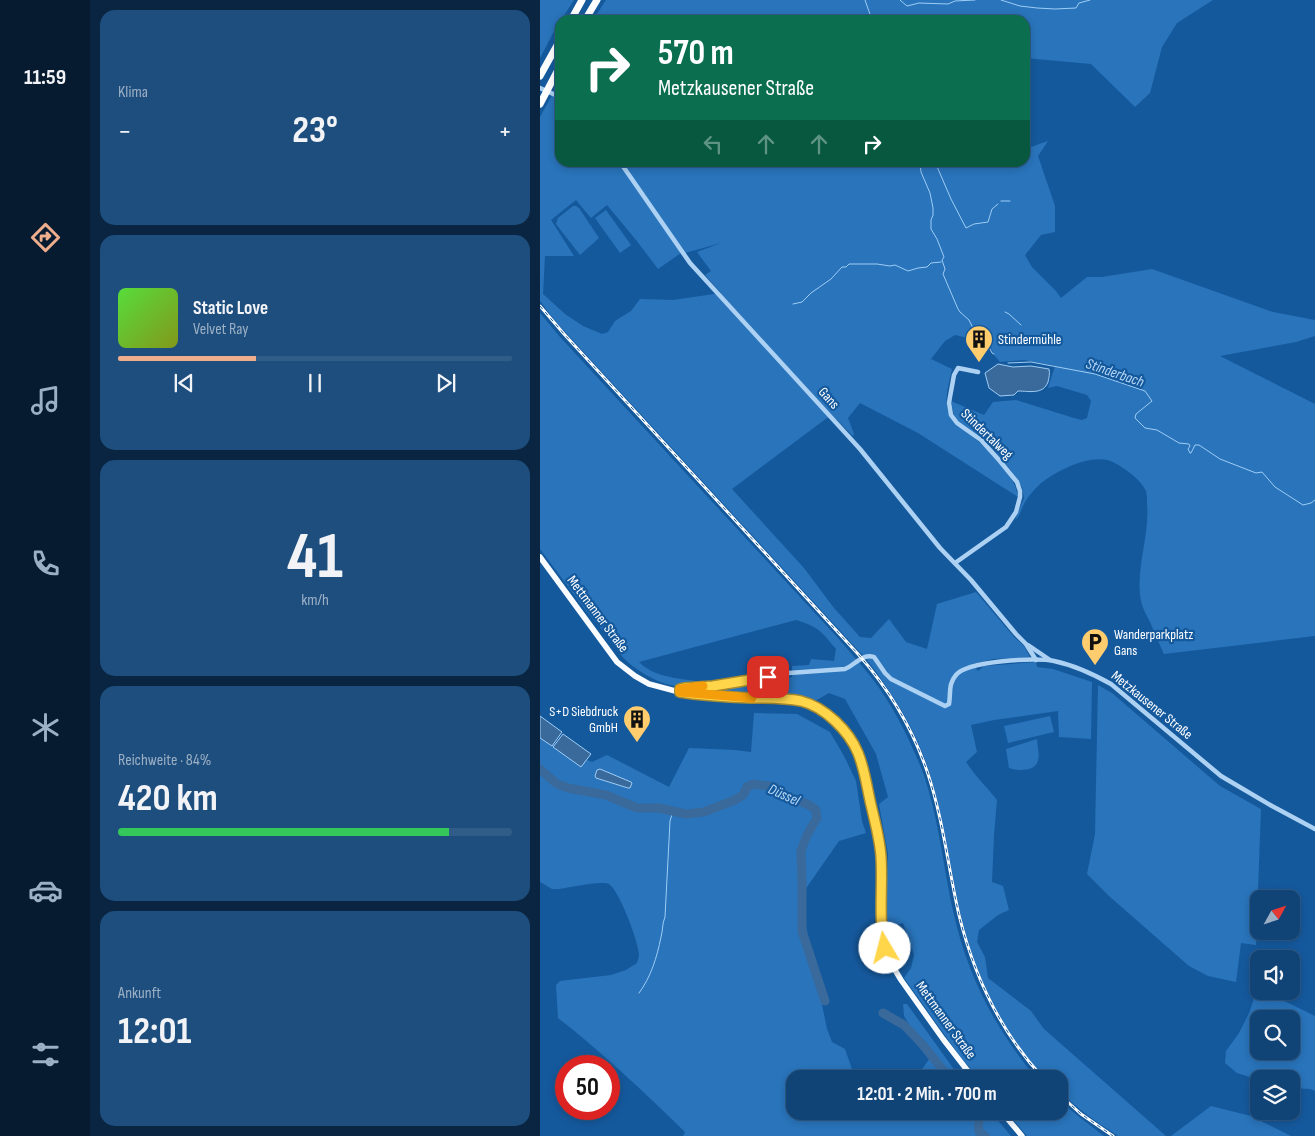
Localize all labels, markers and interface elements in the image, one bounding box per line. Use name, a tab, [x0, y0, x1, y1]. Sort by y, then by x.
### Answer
text: 570 m	[658, 32, 734, 75]
icon: right	[575, 35, 640, 100]
text: 11:59	[24, 64, 66, 91]
text: Metzkausener Straße	[658, 75, 814, 102]
text: Klima	[118, 83, 148, 102]
text: 23°	[292, 108, 338, 153]
text: −	[118, 115, 132, 148]
text: +	[498, 115, 512, 148]
icon: left	[699, 130, 727, 158]
icon: ahead	[752, 130, 780, 158]
icon: ahead	[805, 130, 833, 158]
icon: right	[858, 130, 886, 158]
icon: directions	[28, 220, 63, 255]
text: Static Love	[193, 297, 268, 320]
text: Velvet Ray	[193, 320, 248, 339]
building icon: Stindermühle	[964, 324, 994, 363]
place label: Stindermühle	[998, 331, 1061, 348]
water label: Stinderbach	[1083, 354, 1147, 392]
icon: previous	[170, 369, 198, 397]
icon: pause	[301, 369, 329, 397]
icon: next	[432, 369, 460, 397]
icon: music	[28, 383, 63, 418]
street label: Gans	[815, 384, 843, 412]
street label: Stindertalweg	[957, 405, 1017, 463]
text: 41	[287, 519, 343, 597]
icon: phone	[28, 546, 63, 581]
street label: Mettmanner Straße	[564, 572, 632, 656]
text: km/h	[301, 591, 329, 610]
place label: Wanderparkplatz Gans	[1114, 626, 1193, 659]
parking icon: Wanderparkplatz Gans	[1080, 627, 1110, 666]
pin	[747, 656, 789, 698]
icon: arrive	[754, 663, 782, 691]
street label: Metzkausener Straße	[1108, 667, 1196, 743]
place label: S+D Siebdruck GmbH	[549, 703, 619, 736]
building icon: S+D Siebdruck GmbH	[622, 704, 652, 743]
icon: climate	[28, 710, 63, 745]
text: Reichweite · 84%	[118, 751, 211, 770]
text: 420 km	[118, 776, 218, 821]
water label: Düssel	[765, 780, 804, 811]
icon: car	[28, 873, 63, 908]
north arrow	[1250, 890, 1300, 940]
map controls	[1250, 890, 1300, 1120]
position arrow	[858, 921, 910, 973]
button: sound	[1250, 950, 1300, 1000]
street label: Mettmanner Straße	[912, 978, 980, 1062]
text: Ankunft	[118, 984, 161, 1003]
text: 12:01	[118, 1009, 191, 1054]
button: search	[1250, 1010, 1300, 1060]
icon: filters	[28, 1037, 63, 1072]
speed limit sign: 50	[555, 1055, 620, 1120]
button: layers	[1250, 1070, 1300, 1120]
text: 12:01 · 2 Min. · 700 m	[857, 1083, 997, 1106]

